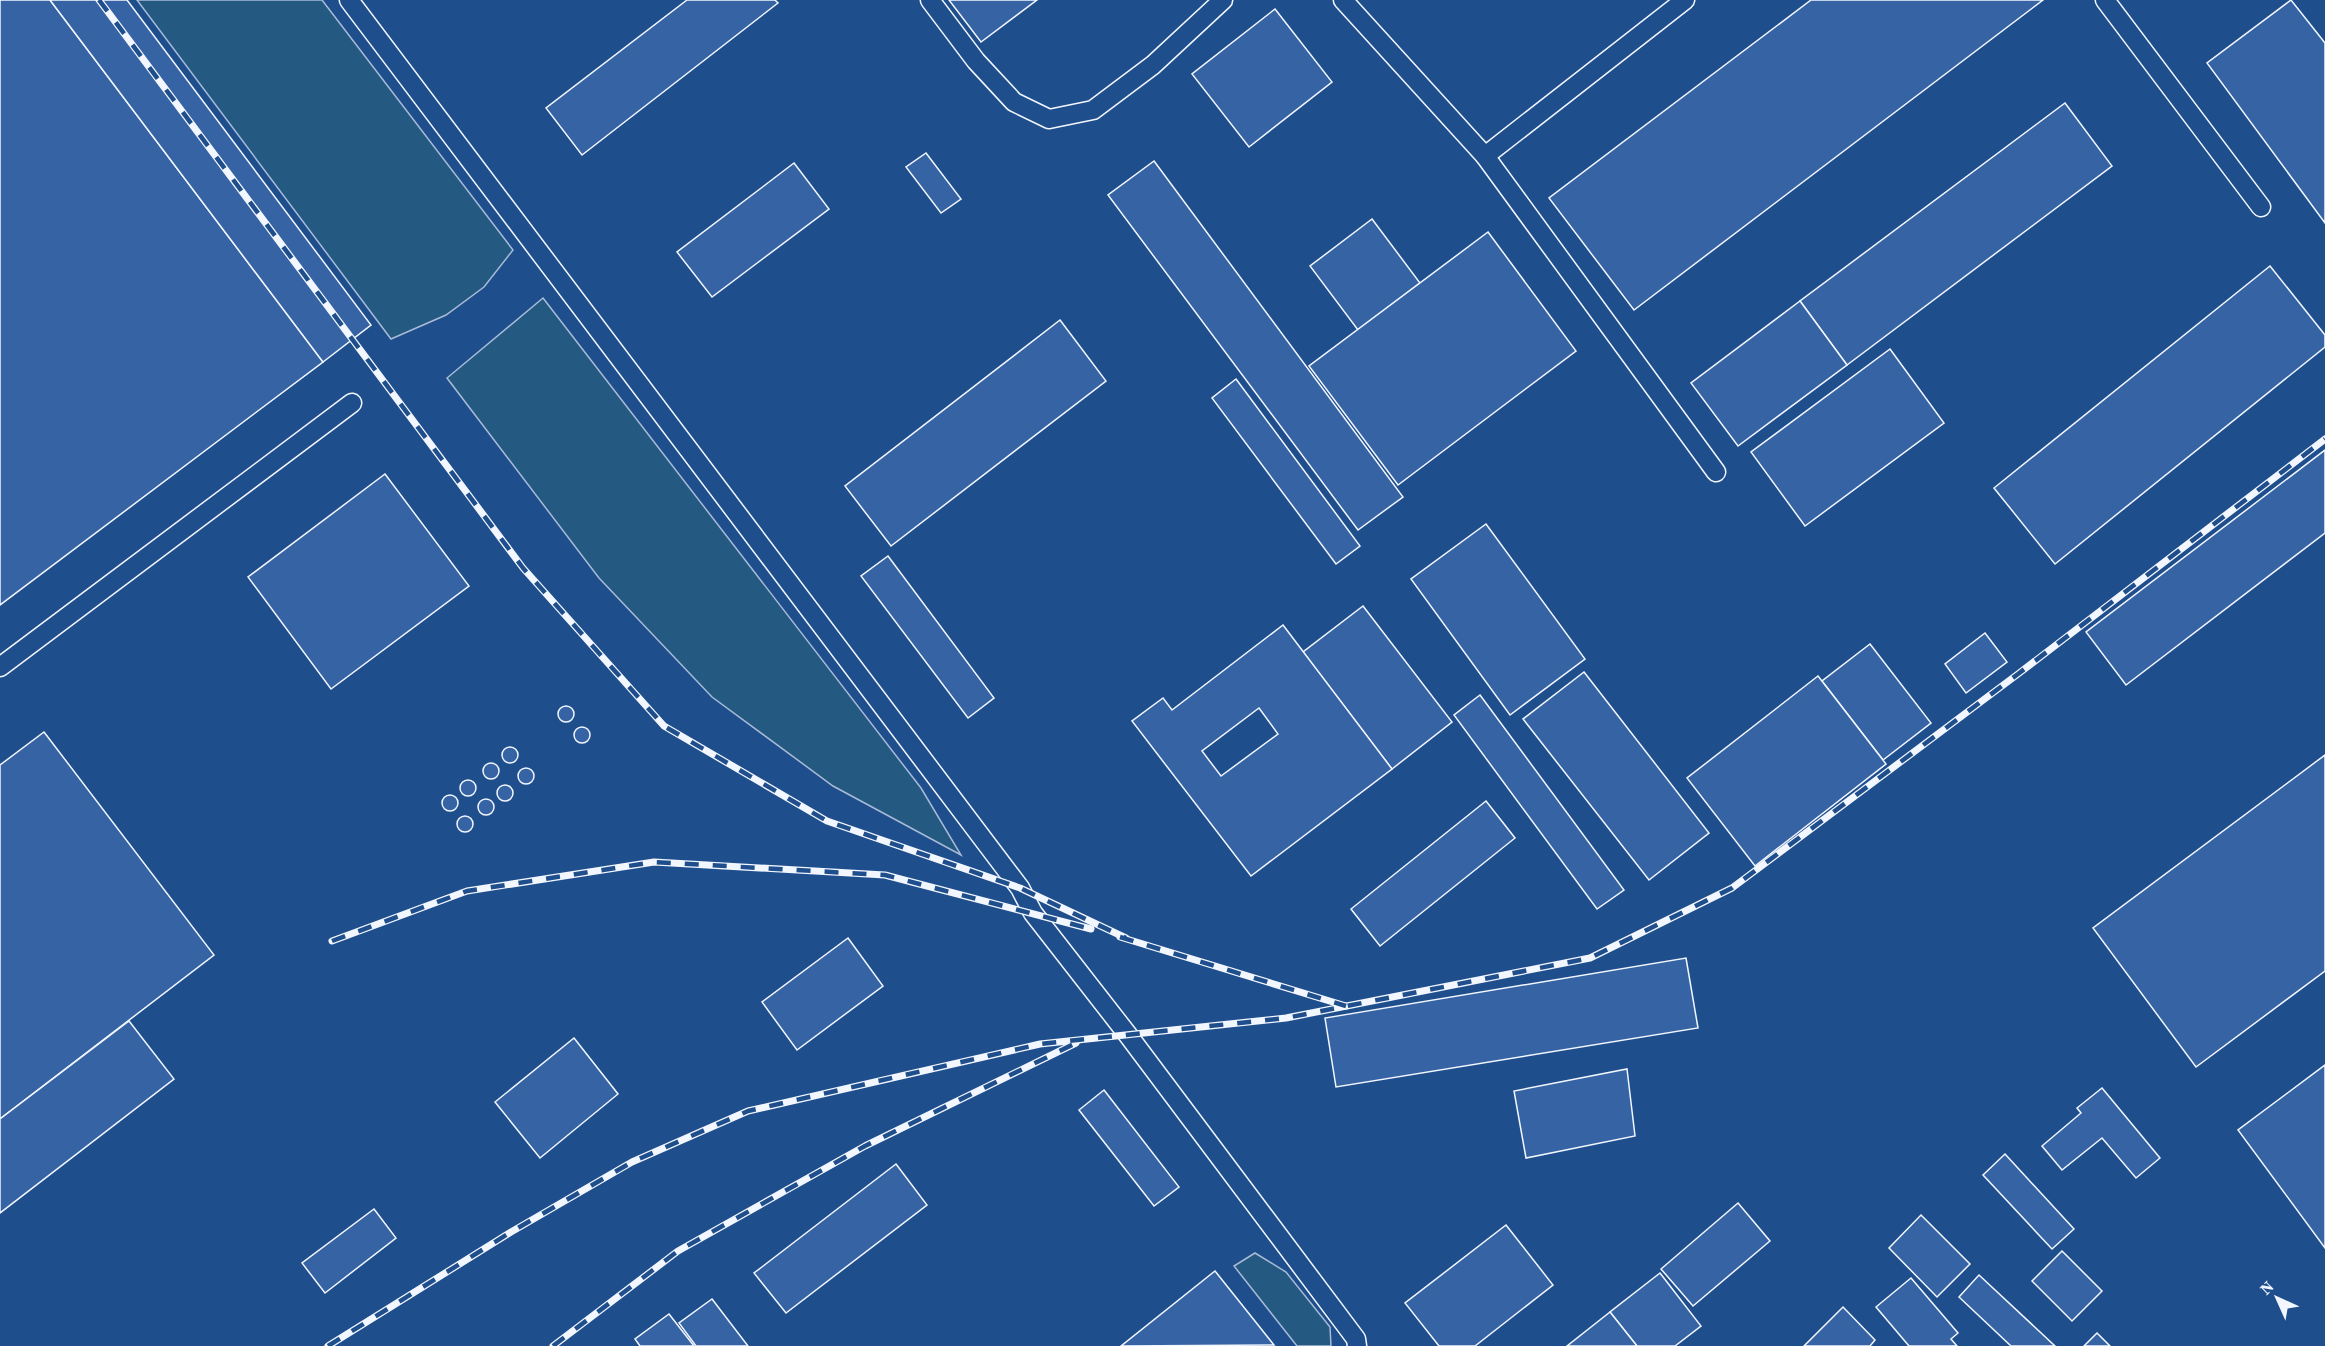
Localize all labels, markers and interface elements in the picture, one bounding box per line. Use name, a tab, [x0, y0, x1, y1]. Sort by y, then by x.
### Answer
north arrow	[2247, 1268, 2307, 1328]
text: N	[2254, 1275, 2279, 1299]

